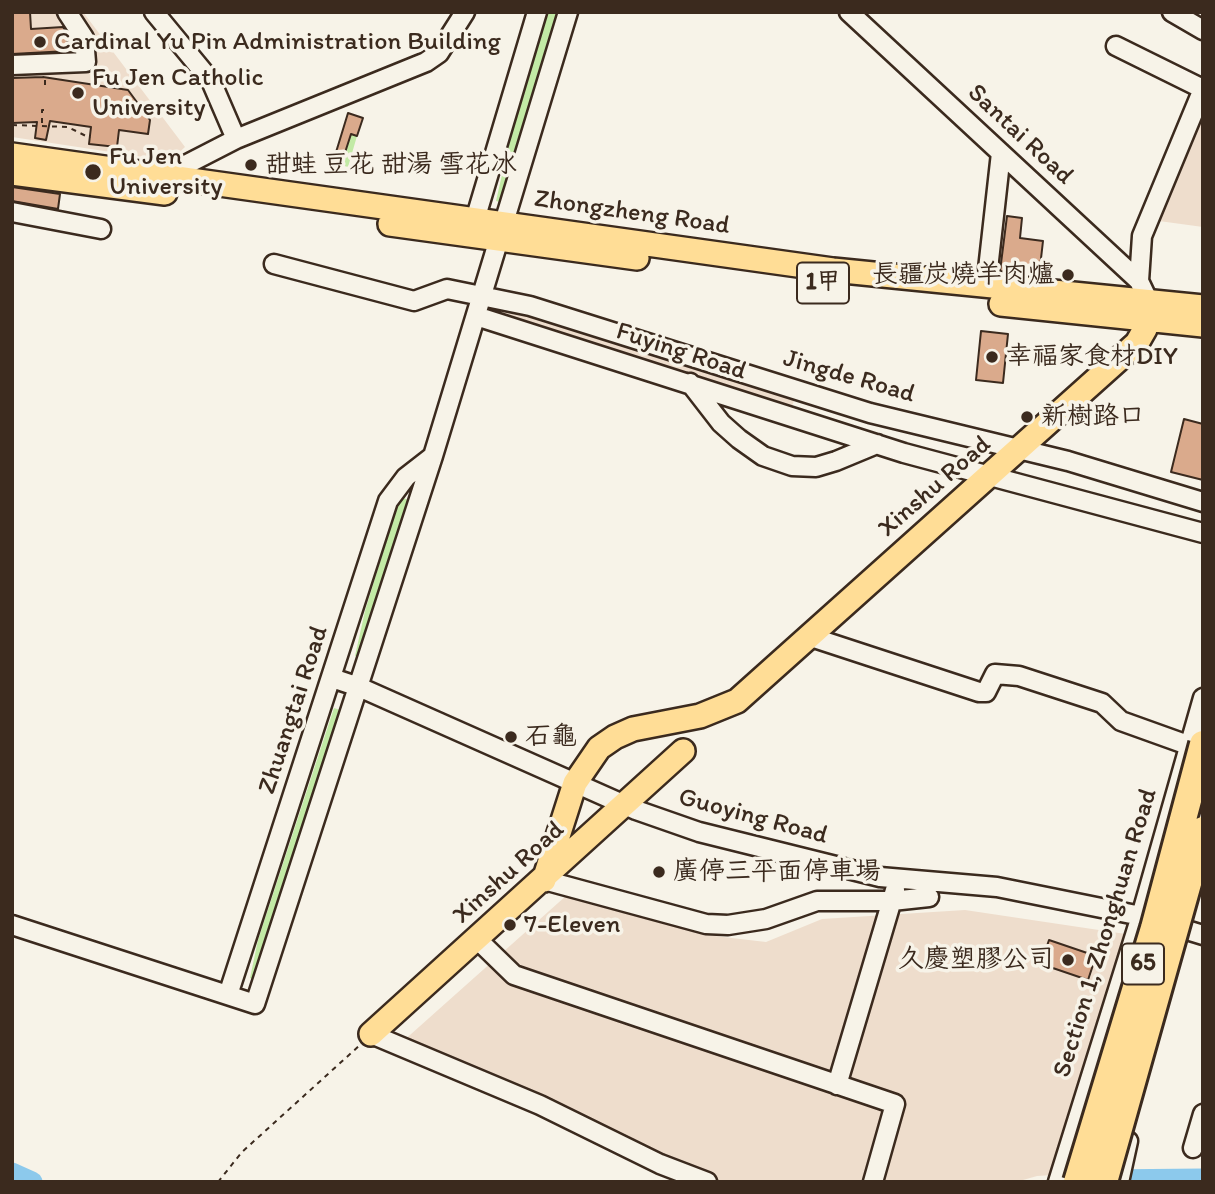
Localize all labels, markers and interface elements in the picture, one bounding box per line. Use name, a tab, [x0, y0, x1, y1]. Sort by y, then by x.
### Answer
place label: Cardinal Yu Pin Administration Building	[54, 26, 501, 58]
marker: Cardinal Yu Pin Administration Building	[32, 34, 48, 50]
place label: Fu Jen Catholic University	[92, 62, 264, 124]
street label: Santai Road	[960, 78, 1080, 192]
marker: Fu Jen Catholic University	[70, 85, 86, 101]
place label: Fu Jen University	[109, 141, 222, 202]
place label: 甜蛙 豆花 甜湯 雪花冰	[265, 149, 517, 181]
marker: 甜蛙 豆花 甜湯 雪花冰	[243, 157, 259, 173]
marker: Fu Jen University	[83, 162, 103, 182]
street label: Zhongzheng Road	[532, 184, 732, 242]
place label: 長疆炭燒羊肉爐	[872, 259, 1054, 291]
road number: 1甲	[797, 262, 849, 304]
marker: 長疆炭燒羊肉爐	[1060, 267, 1076, 283]
street label: Fuying Road	[612, 316, 750, 388]
place label: 幸福家食材DIY	[1006, 341, 1178, 373]
street label: Jingde Road	[780, 343, 918, 411]
marker: 幸福家食材DIY	[984, 349, 1000, 365]
place label: 新樹路口	[1041, 401, 1145, 433]
marker: 新樹路口	[1019, 409, 1035, 425]
street label: Xinshu Road	[872, 429, 998, 545]
street label: Zhuangtai Road	[252, 622, 336, 798]
place label: 石龜	[525, 721, 577, 753]
marker: 石龜	[503, 729, 519, 745]
street label: Guoying Road	[675, 782, 831, 852]
street label: Section 1, Zhonghuan Road	[1047, 785, 1165, 1081]
street label: Xinshu Road	[447, 815, 571, 931]
place label: 廣停三平面停車場	[673, 856, 881, 888]
marker: 廣停三平面停車場	[651, 864, 667, 880]
place label: 7-Eleven	[524, 909, 621, 941]
marker: 7-Eleven	[502, 917, 518, 933]
place label: 久慶塑膠公司	[898, 944, 1054, 976]
road number: 65	[1122, 944, 1164, 984]
marker: 久慶塑膠公司	[1060, 952, 1076, 968]

